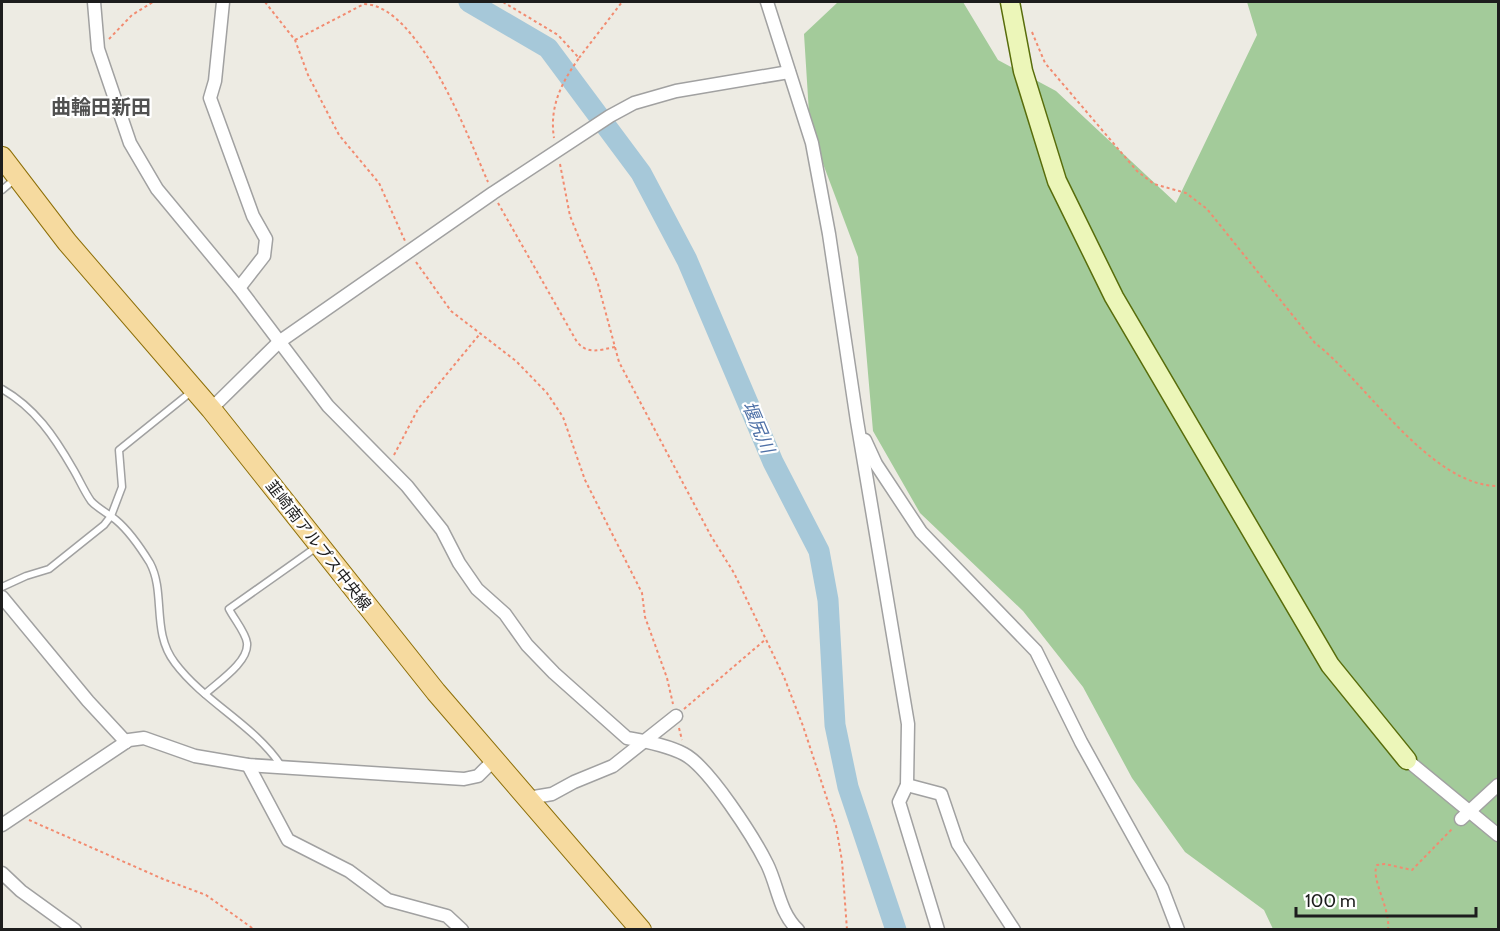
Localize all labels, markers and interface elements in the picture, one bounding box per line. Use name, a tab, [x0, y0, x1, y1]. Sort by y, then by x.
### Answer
district label: 曲輪田新田	[51, 95, 151, 119]
water label: 堰尻川	[737, 398, 779, 458]
street label: 韮崎南アルプス中央線	[262, 476, 375, 614]
scale bar	[1296, 880, 1476, 918]
text: 100 m	[1305, 890, 1356, 912]

